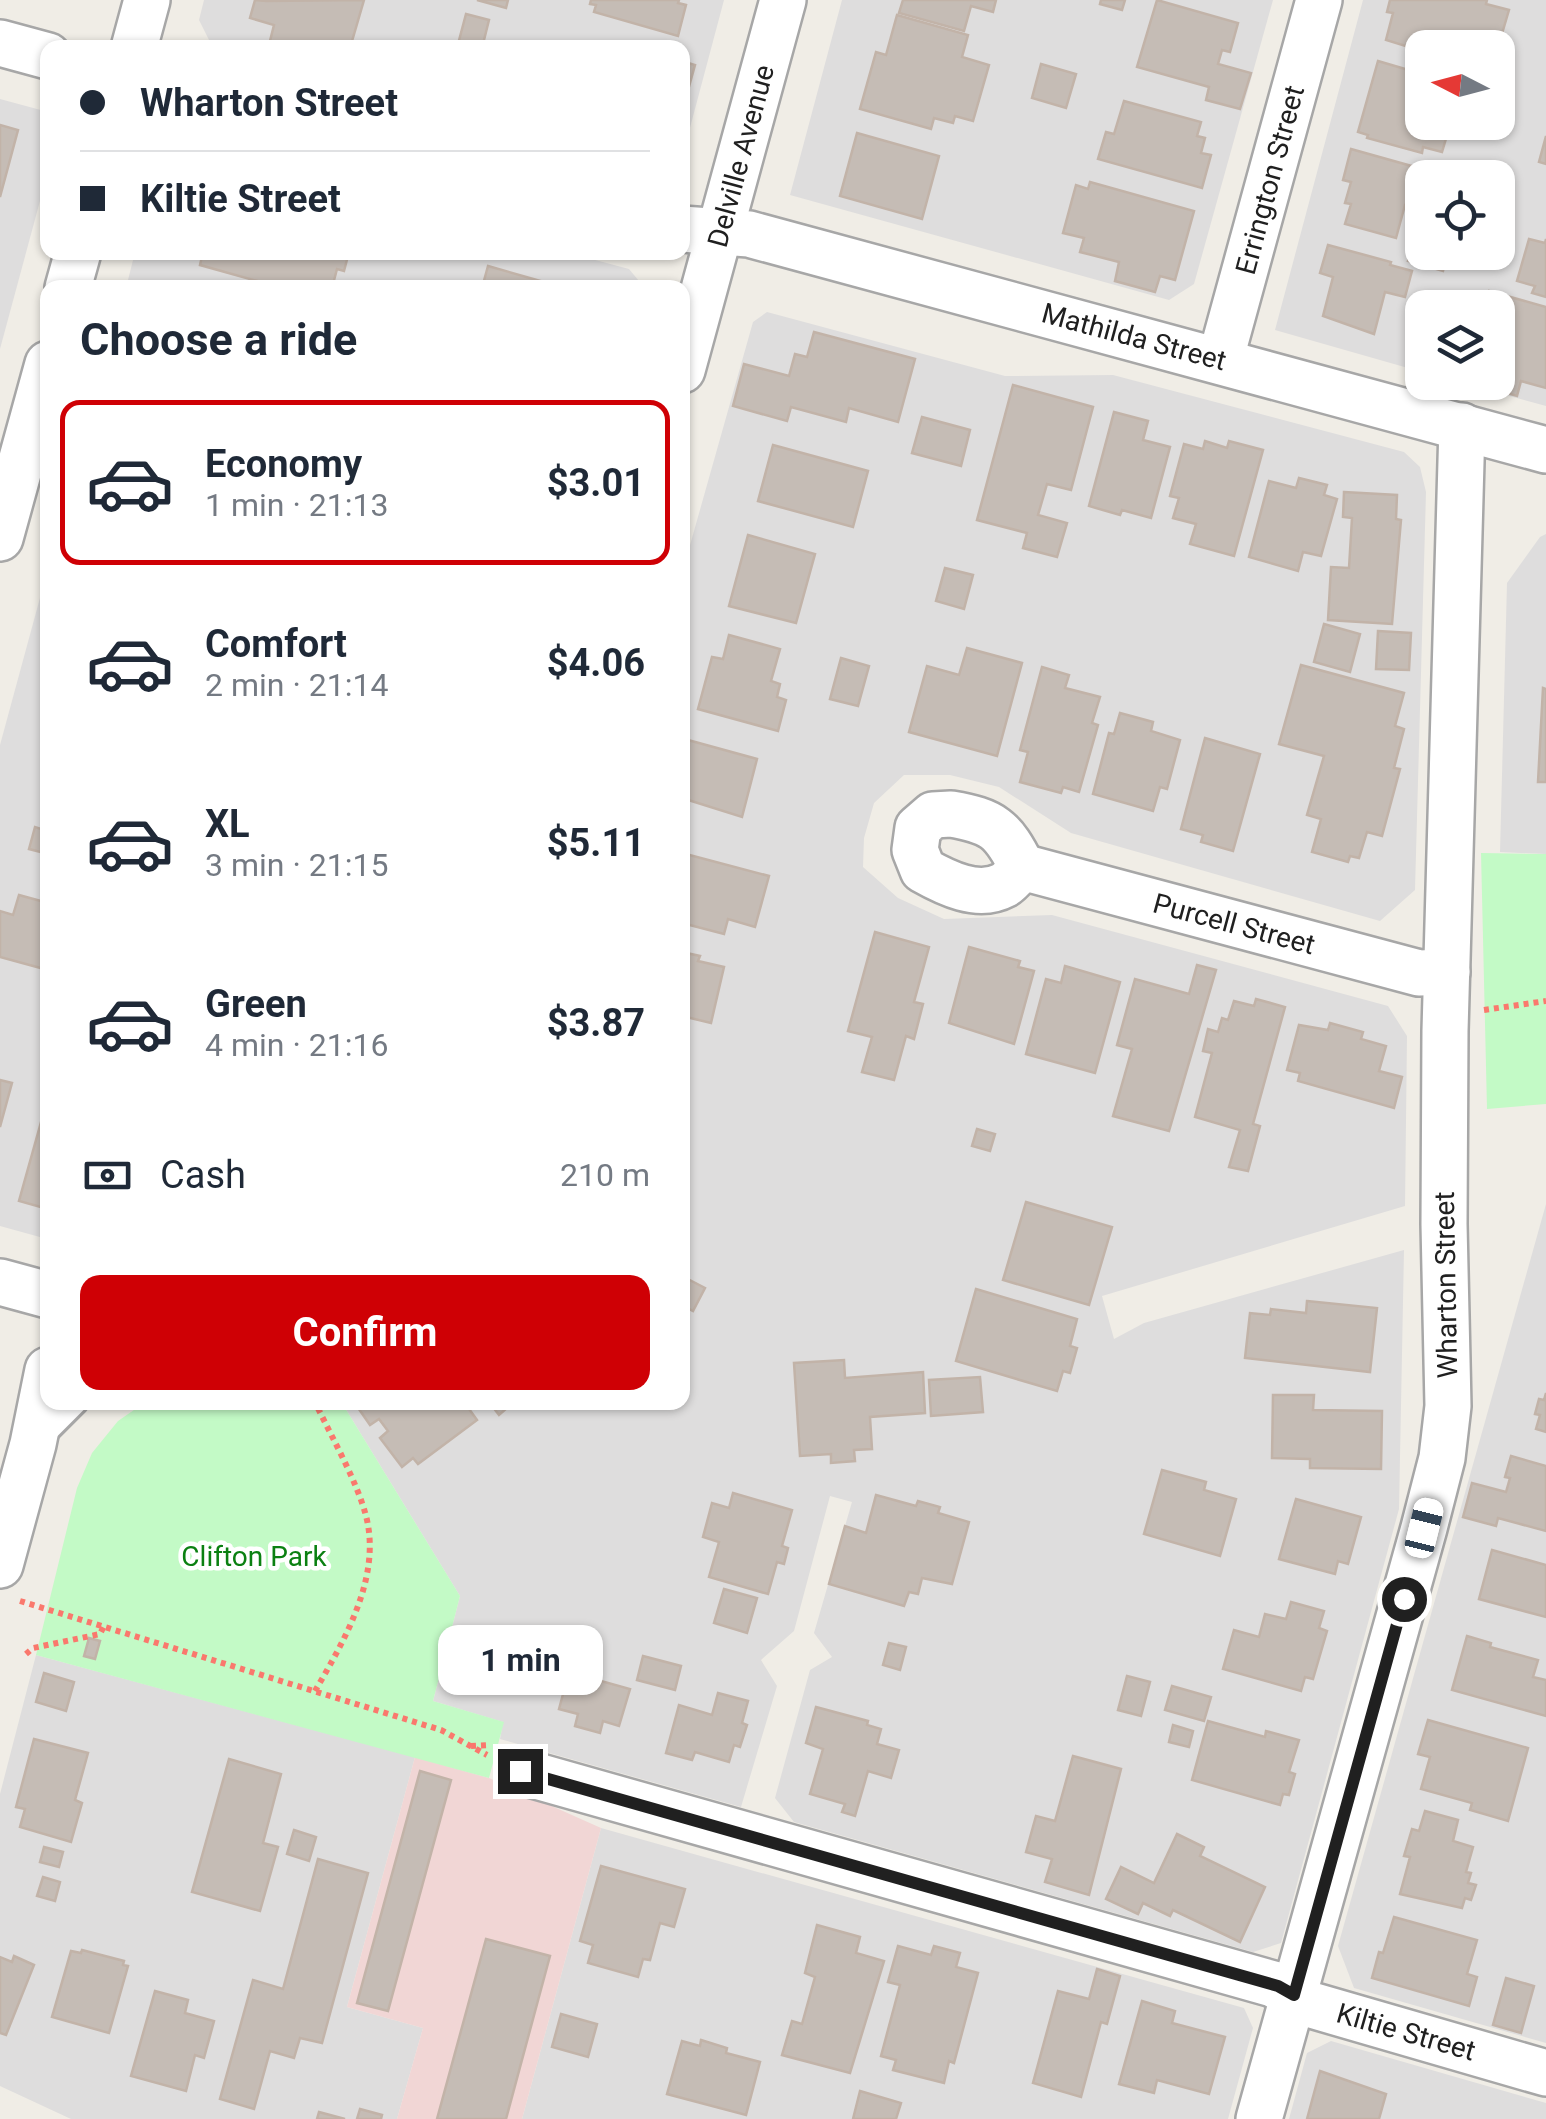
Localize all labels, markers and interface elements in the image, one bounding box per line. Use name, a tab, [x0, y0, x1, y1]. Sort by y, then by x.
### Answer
north arrow	[1405, 30, 1515, 140]
map controls	[1405, 30, 1515, 400]
street label: Delville Avenue	[701, 61, 781, 251]
text: Wharton Street	[140, 81, 398, 125]
street label: Errington Street	[1229, 82, 1311, 278]
button: locate	[1405, 160, 1515, 270]
text: Kiltie Street	[140, 177, 341, 221]
button: layers	[1405, 290, 1515, 400]
street label: Mathilda Street	[1038, 297, 1230, 377]
text: Choose a ride	[80, 313, 357, 366]
icon: car	[85, 438, 175, 528]
text: Economy	[205, 442, 362, 486]
text: $3.01	[547, 461, 645, 505]
text: 1 min · 21:13	[205, 486, 388, 524]
icon: car	[85, 618, 175, 708]
text: Comfort	[205, 622, 347, 666]
text: $4.06	[547, 641, 645, 685]
text: 2 min · 21:14	[205, 666, 388, 704]
icon: car	[85, 798, 175, 888]
text: XL	[205, 802, 250, 846]
text: $5.11	[547, 821, 645, 865]
text: 3 min · 21:15	[205, 846, 388, 884]
street label: Purcell Street	[1149, 887, 1319, 961]
icon: car	[85, 978, 175, 1068]
text: Green	[205, 982, 307, 1026]
text: $3.87	[547, 1001, 645, 1045]
text: 4 min · 21:16	[205, 1026, 388, 1064]
icon: cash	[80, 1148, 135, 1203]
text: Cash	[160, 1153, 246, 1197]
text: 210 m	[560, 1156, 650, 1194]
street label: Wharton Street	[1428, 1191, 1464, 1379]
button: Confirm	[80, 1275, 650, 1390]
car	[1402, 1495, 1446, 1561]
park label: Clifton Park	[181, 1540, 327, 1573]
route start	[1382, 1577, 1427, 1622]
callout: 1 min	[438, 1626, 602, 1696]
text: 1 min	[480, 1641, 561, 1679]
route end	[498, 1749, 543, 1794]
street label: Kiltie Street	[1333, 1996, 1479, 2068]

